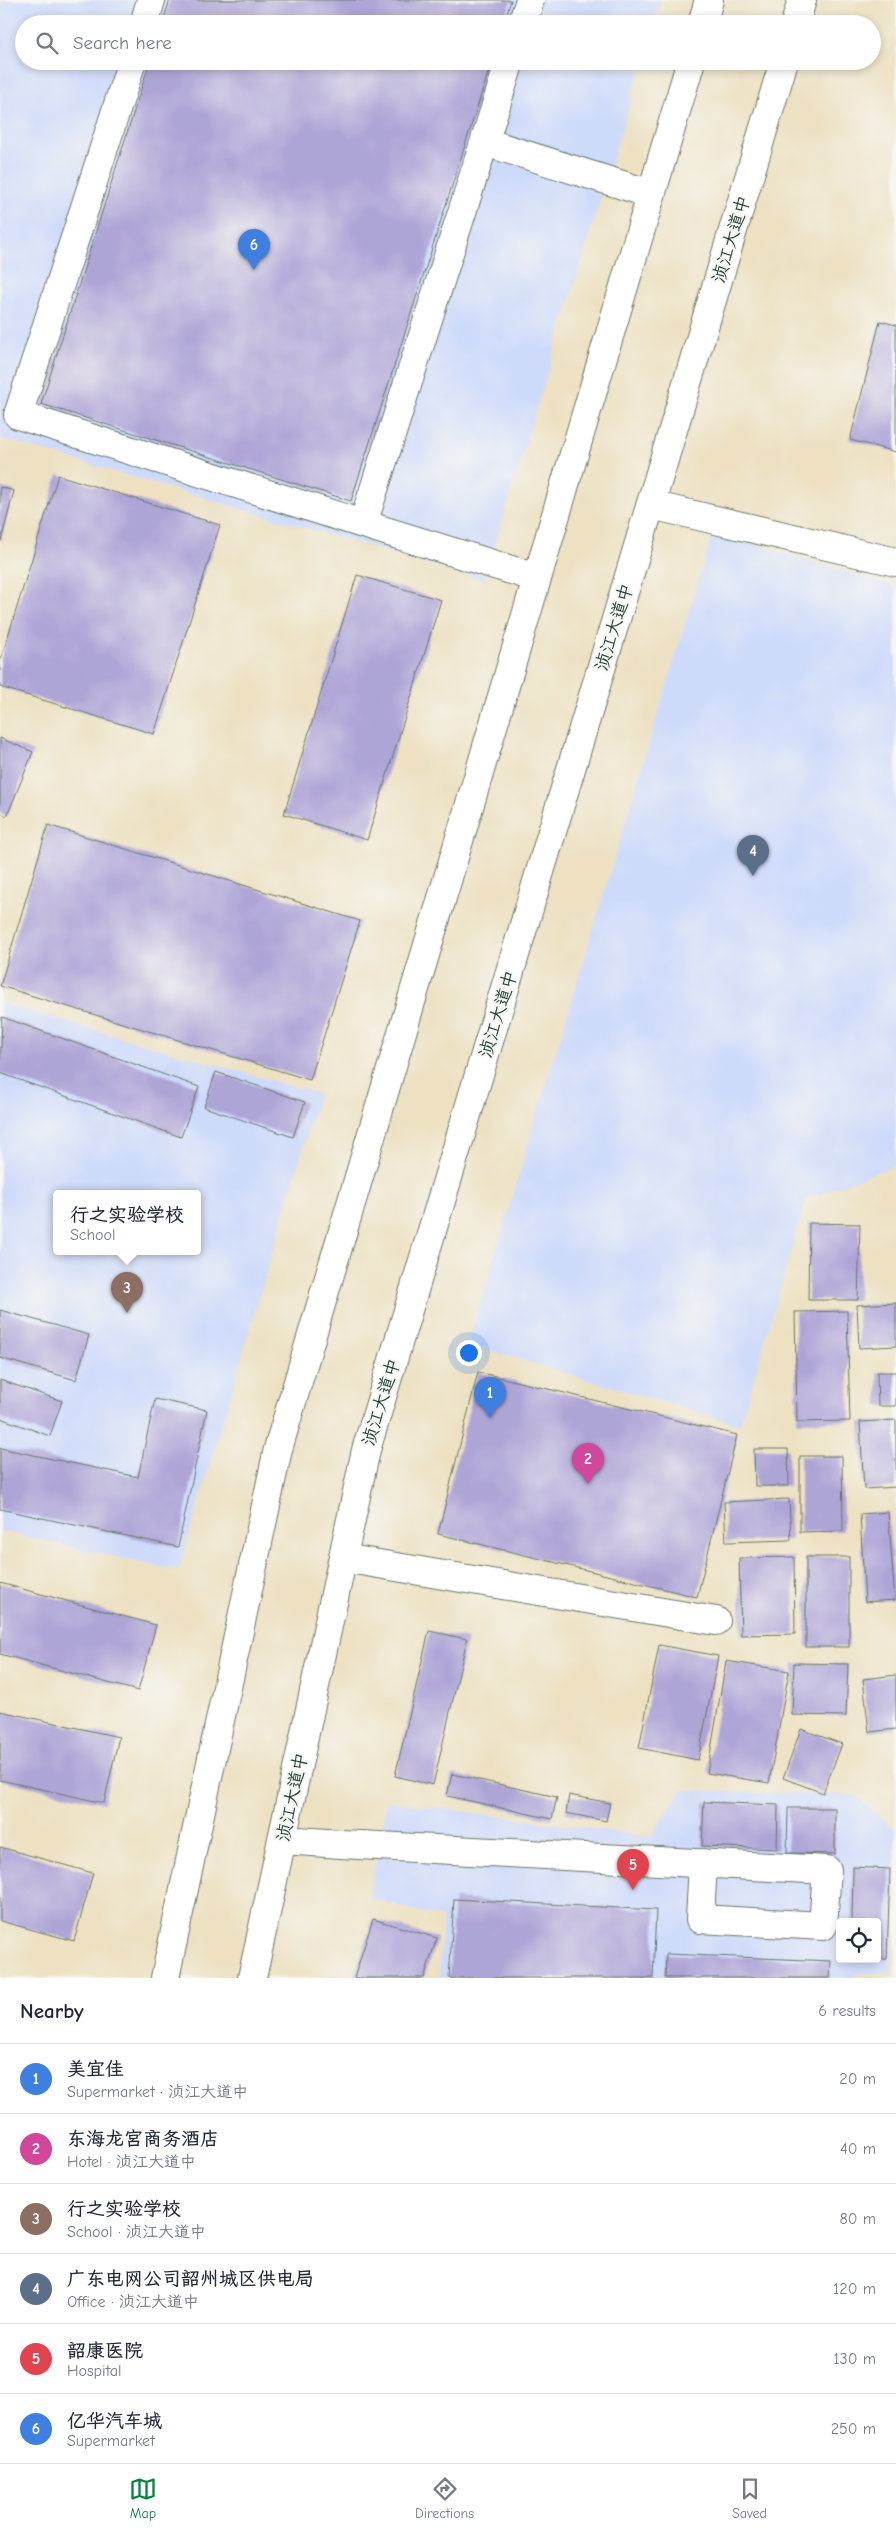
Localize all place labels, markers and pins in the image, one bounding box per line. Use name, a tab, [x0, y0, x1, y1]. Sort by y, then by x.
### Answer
pin: 6	[238, 229, 270, 270]
pin: 4	[737, 835, 769, 876]
pin: 3	[111, 1272, 143, 1313]
pin: 1	[474, 1377, 506, 1418]
pin: 2	[572, 1443, 604, 1484]
pin: 5	[617, 1849, 649, 1890]

